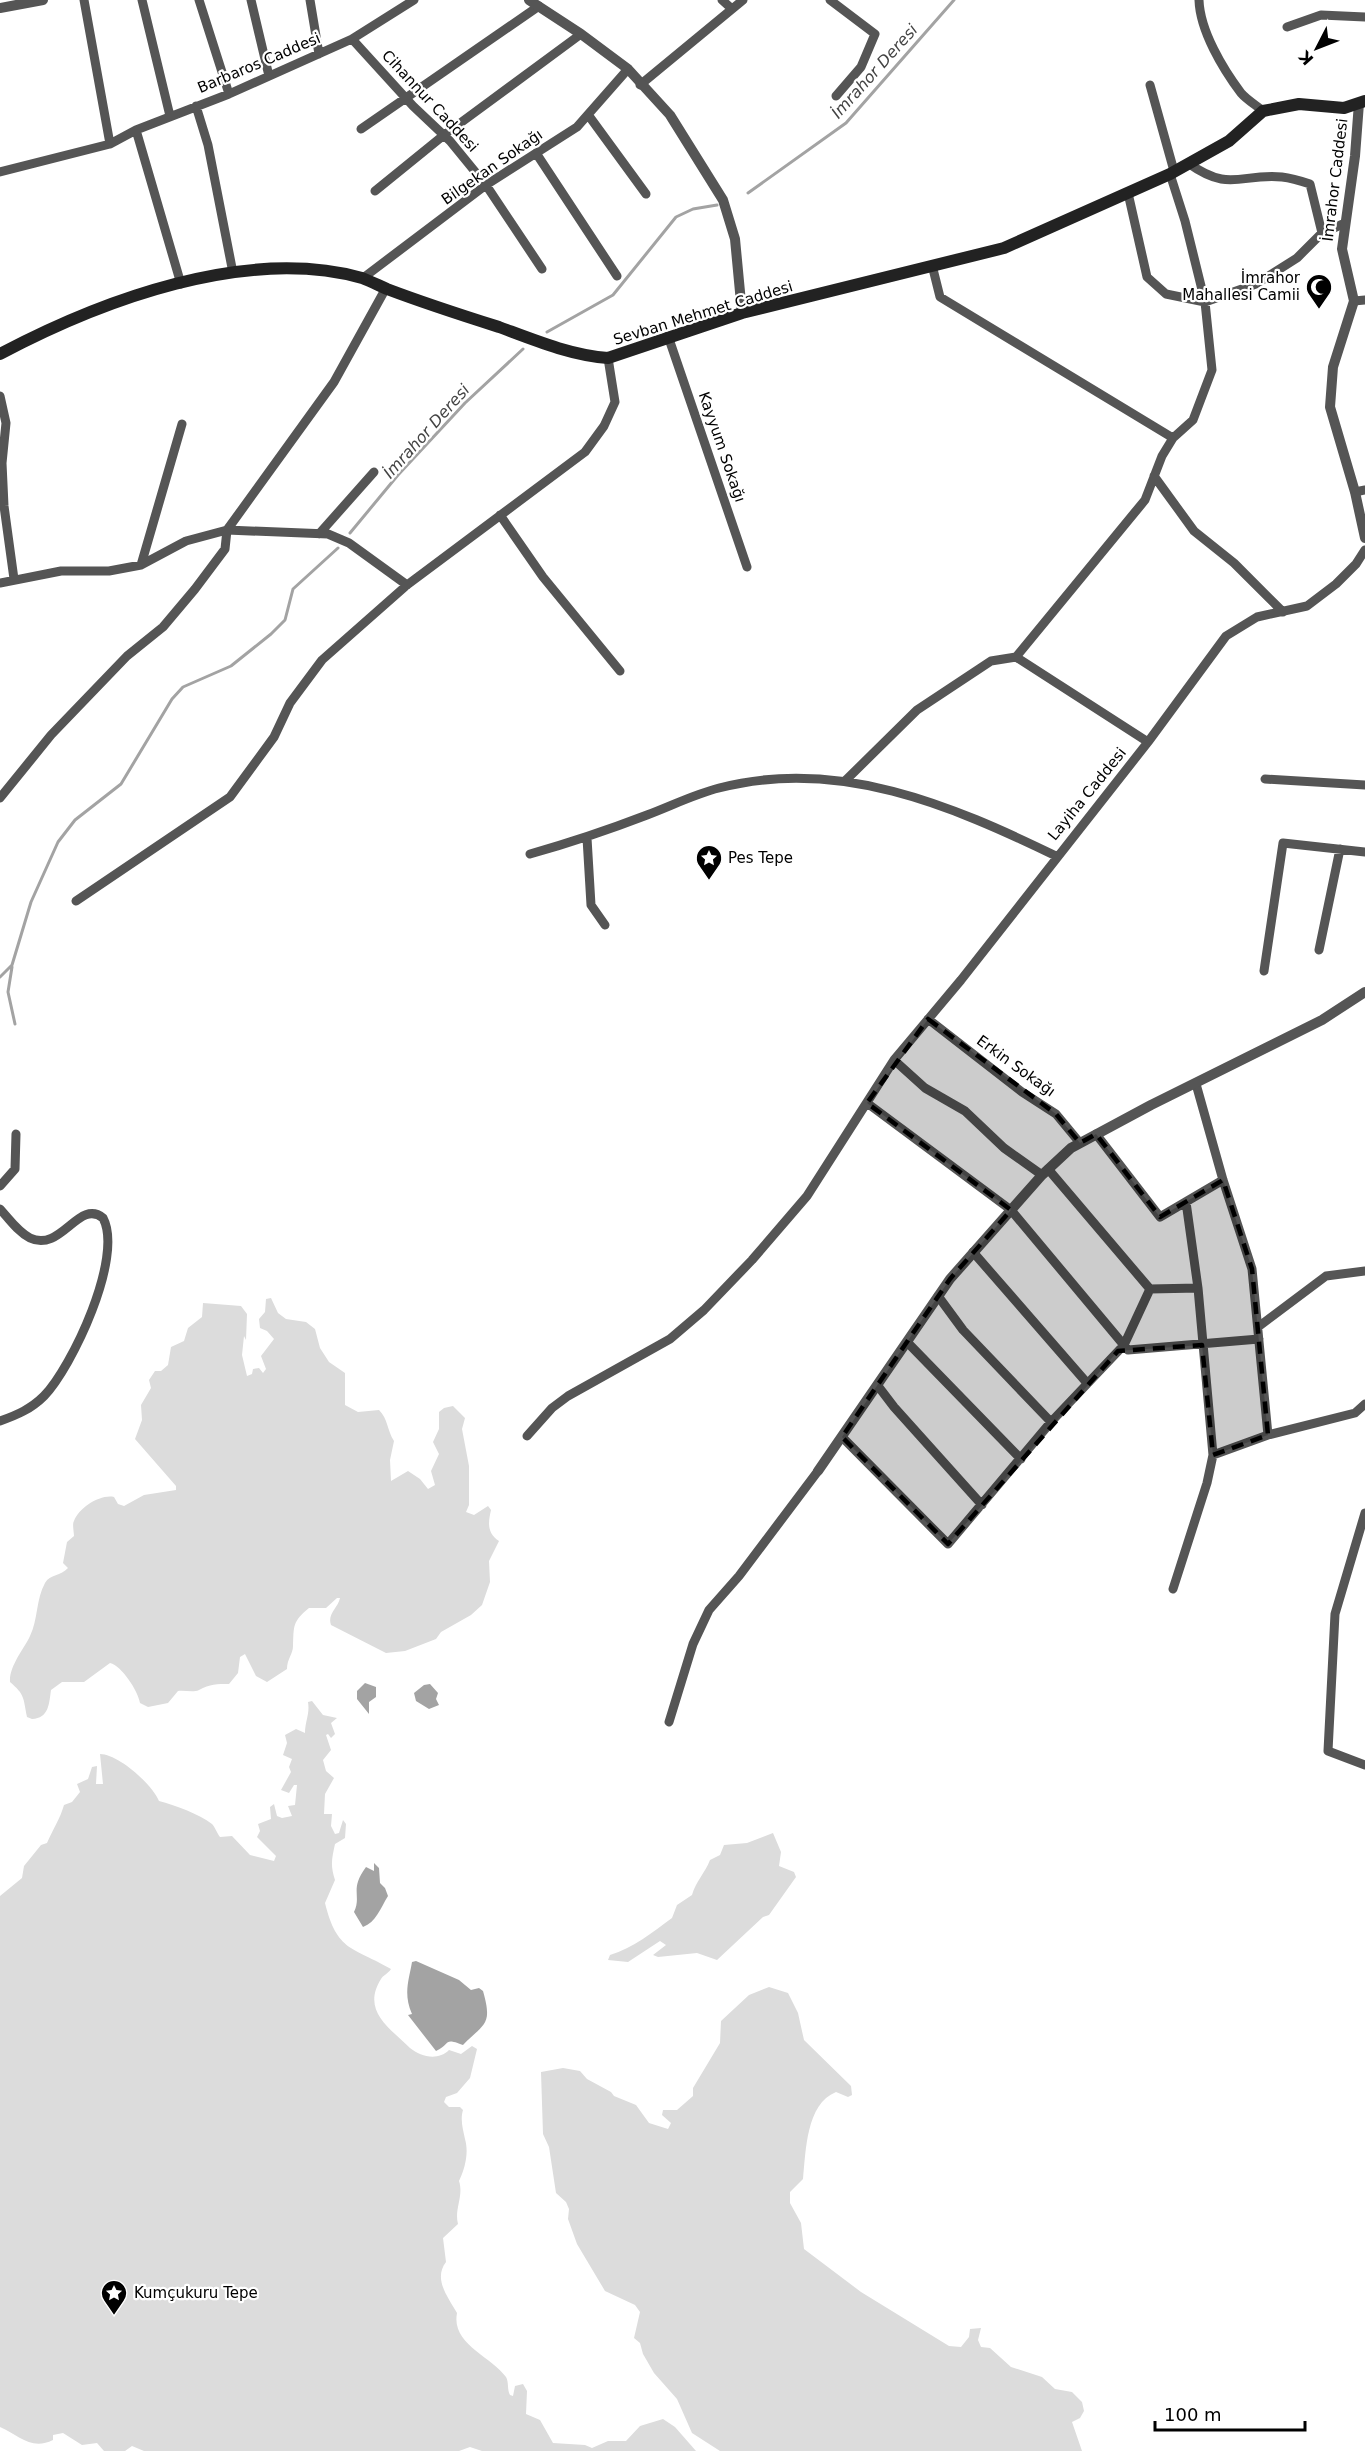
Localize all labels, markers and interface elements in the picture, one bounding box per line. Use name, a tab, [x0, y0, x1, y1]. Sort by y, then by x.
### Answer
north arrow	[1287, 18, 1347, 78]
water label: İmrahor Deresi	[827, 20, 922, 122]
street label: Barbaros Caddesi	[195, 29, 323, 97]
street label: Cihannur Caddesi	[378, 46, 482, 156]
text: K	[1295, 46, 1317, 69]
street label: İmrahor Caddesi	[1318, 117, 1351, 243]
street label: Bilgekan Sokağı	[438, 125, 546, 209]
place label: İmrahor Mahallesi Camii	[1182, 268, 1301, 304]
mosque icon: İmrahor Mahallesi Camii	[1304, 272, 1334, 310]
street label: Sevban Mehmet Caddesi	[611, 277, 795, 349]
water label: İmrahor Deresi	[379, 380, 474, 482]
street label: Kayyum Sokağı	[695, 390, 749, 504]
street label: Layiha Caddesi	[1044, 744, 1130, 844]
place icon: Pes Tepe	[694, 843, 724, 881]
place label: Pes Tepe	[728, 849, 793, 867]
street label: Erkin Sokağı	[973, 1031, 1059, 1101]
place icon: Kumçukuru Tepe	[99, 2278, 129, 2316]
place label: Kumçukuru Tepe	[134, 2284, 258, 2302]
scale bar	[1155, 2394, 1305, 2432]
text: 100 m	[1164, 2404, 1222, 2425]

